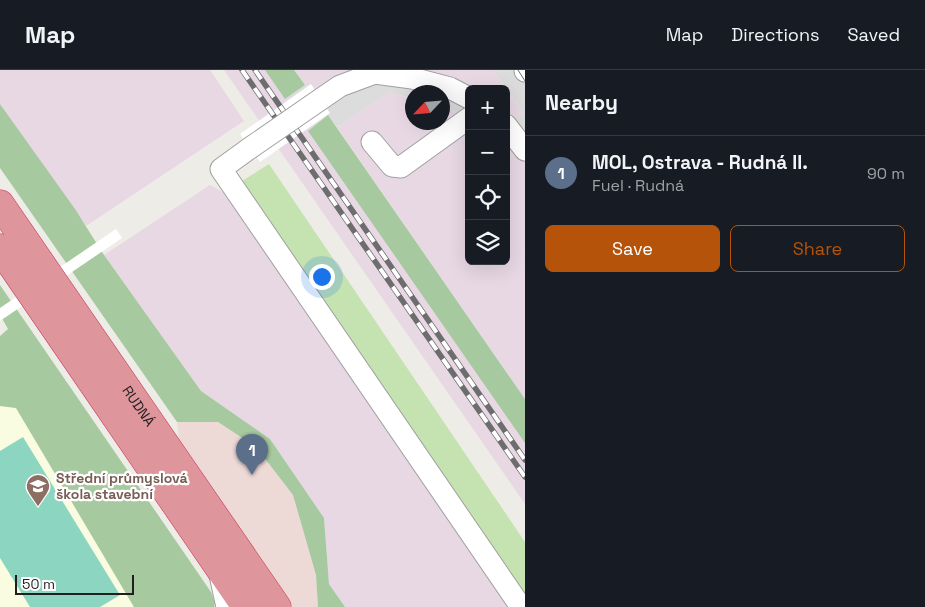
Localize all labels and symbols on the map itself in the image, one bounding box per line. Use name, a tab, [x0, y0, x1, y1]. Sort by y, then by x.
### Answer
north arrow	[405, 85, 450, 130]
your location	[309, 264, 335, 290]
street label: RUDNÁ	[118, 382, 159, 430]
pin: 1	[236, 434, 268, 475]
place label: Střední průmyslová škola stavební	[56, 469, 188, 503]
school or university icon: Střední průmyslová škola stavební	[25, 473, 51, 507]
scale bar	[15, 572, 134, 595]

